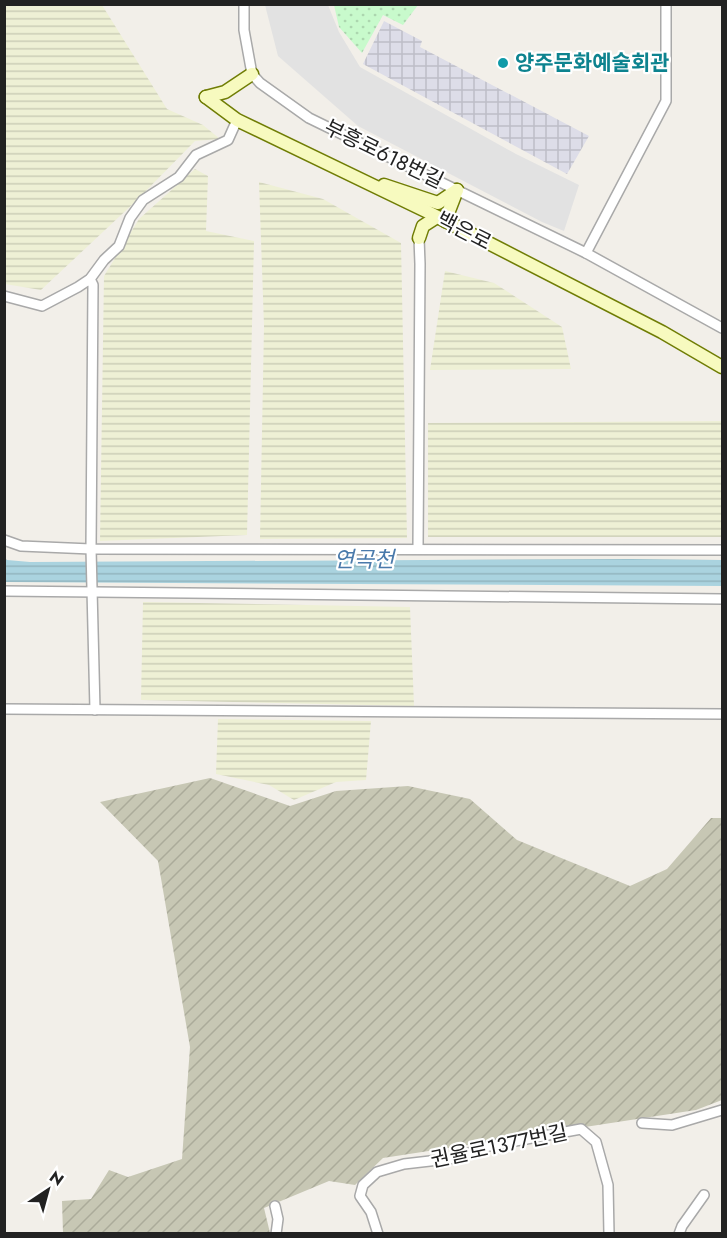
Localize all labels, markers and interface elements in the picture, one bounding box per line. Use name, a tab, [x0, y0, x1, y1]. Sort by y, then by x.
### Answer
place label: 양주문화예술회관	[515, 48, 670, 78]
marker: 양주문화예술회관	[496, 56, 510, 70]
street label: 부흥로618번길	[319, 112, 449, 196]
street label: 백은로	[431, 204, 497, 258]
water label: 연곡천	[334, 543, 397, 575]
street label: 권율로1377번길	[428, 1117, 570, 1175]
north arrow	[18, 1160, 78, 1220]
text: N	[45, 1165, 68, 1191]

